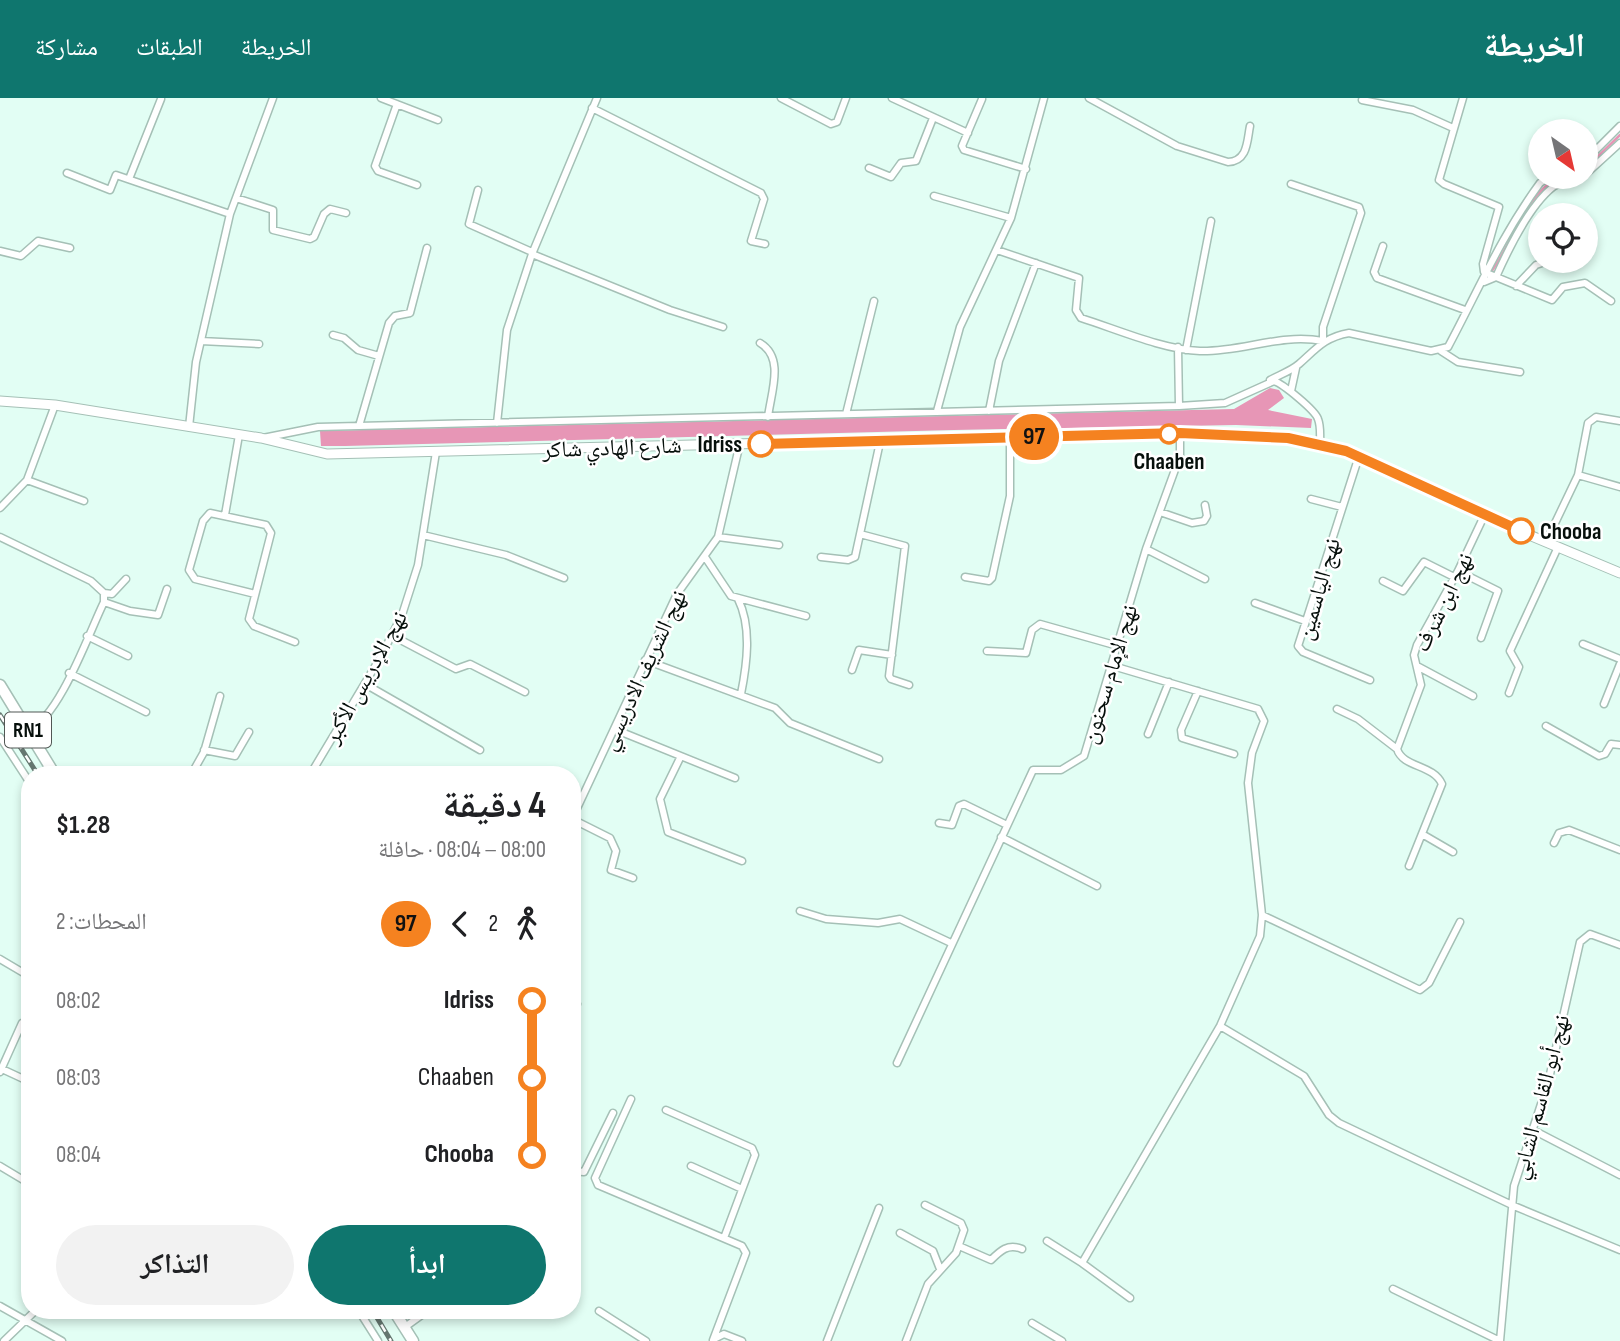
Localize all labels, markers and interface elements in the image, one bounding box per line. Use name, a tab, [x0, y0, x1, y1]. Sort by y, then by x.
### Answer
text: الخريطة	[1484, 26, 1585, 66]
text: مشاركة	[35, 33, 98, 62]
text: الطبقات	[136, 33, 203, 62]
text: الخريطة	[241, 33, 311, 62]
north arrow	[1528, 119, 1598, 189]
map controls	[1528, 119, 1598, 273]
button: locate	[1528, 203, 1598, 273]
line badge: 97	[1002, 414, 1066, 460]
text: 97	[1023, 422, 1045, 451]
marker: Chaaben	[1159, 424, 1179, 444]
place label: Idriss	[698, 431, 742, 459]
marker: Idriss	[748, 431, 774, 457]
street label: شارع الهادي شاكر	[541, 432, 682, 468]
place label: Chaaben	[1134, 448, 1204, 476]
marker: Chooba	[1508, 518, 1534, 544]
place label: Chooba	[1540, 518, 1601, 546]
street label: نهج الياسمين	[1291, 535, 1347, 644]
street label: نهج ابن شرف	[1408, 548, 1480, 657]
street label: نهج الشريف الادريسي	[594, 586, 697, 757]
street label: نهج الإمام سحنون	[1076, 601, 1145, 748]
street label: نهج الإدريس الأكبر	[317, 606, 414, 750]
road number: RN1	[5, 712, 51, 748]
text: 4 دقيقة	[443, 783, 546, 828]
text: $1.28	[56, 810, 110, 841]
text: 08:00 – 08:04 · حافلة	[378, 836, 546, 864]
icon: back	[441, 905, 479, 943]
icon: walk	[508, 905, 546, 943]
text: المحطات: 2	[56, 908, 147, 936]
text: 97	[395, 909, 417, 938]
text: 2	[489, 910, 498, 938]
text: Idriss	[444, 985, 494, 1016]
text: 08:02	[56, 987, 100, 1015]
street label: نهج أبو القاسم الشابي	[1505, 1011, 1580, 1184]
text: Chaaben	[418, 1062, 494, 1093]
text: 08:03	[56, 1064, 101, 1092]
text: Chooba	[425, 1139, 494, 1170]
text: 08:04	[56, 1141, 101, 1169]
button: التذاكر	[56, 1225, 294, 1305]
button: ابدأ	[308, 1225, 546, 1305]

